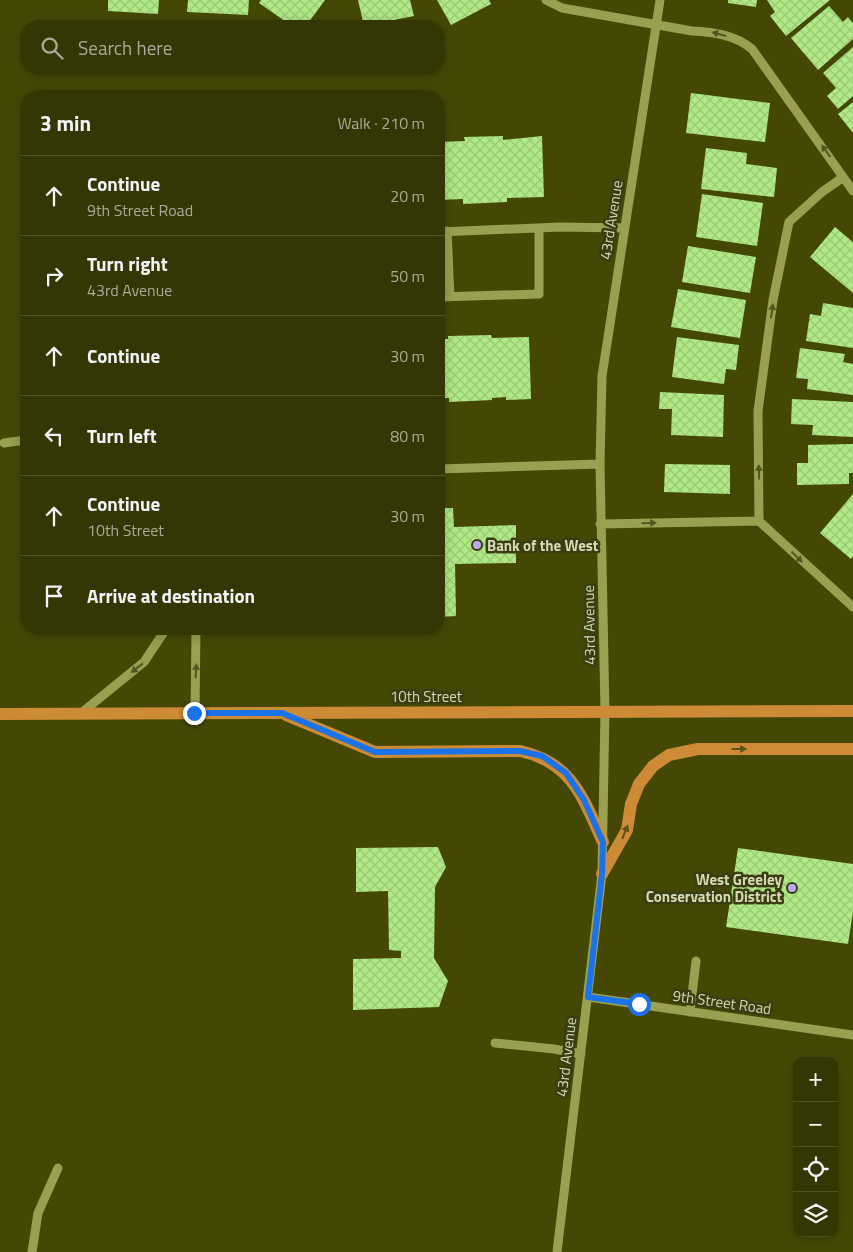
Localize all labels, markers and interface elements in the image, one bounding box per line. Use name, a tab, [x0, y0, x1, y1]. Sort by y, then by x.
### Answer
search box	[20, 20, 445, 75]
one-way arrow	[712, 30, 727, 38]
text: Search here	[78, 33, 172, 62]
icon: search	[38, 34, 66, 62]
text: 3 min	[40, 107, 91, 139]
text: Walk · 210 m	[337, 111, 425, 135]
one-way arrow	[821, 144, 831, 158]
text: Continue	[87, 169, 160, 198]
street label: 43rd Avenue	[593, 179, 629, 261]
icon: ahead	[40, 182, 68, 210]
text: 20 m	[390, 184, 425, 208]
text: 9th Street Road	[87, 198, 193, 222]
text: Turn right	[87, 249, 168, 278]
icon: right	[40, 262, 68, 290]
text: 50 m	[390, 264, 425, 288]
text: 43rd Avenue	[87, 278, 172, 302]
one-way arrow	[768, 302, 776, 318]
text: Continue	[87, 341, 160, 370]
icon: ahead	[40, 342, 68, 370]
text: 30 m	[390, 344, 425, 368]
text: Turn left	[87, 421, 157, 450]
icon: left	[40, 422, 68, 450]
text: 80 m	[390, 424, 425, 448]
one-way arrow	[755, 464, 763, 480]
text: Continue	[87, 489, 160, 518]
icon: ahead	[40, 502, 68, 530]
text: 30 m	[390, 504, 425, 528]
text: 10th Street	[87, 518, 164, 542]
one-way arrow	[641, 519, 657, 527]
place label: Bank of the West	[487, 534, 599, 557]
marker: Bank of the West	[471, 539, 483, 551]
one-way arrow	[791, 551, 803, 563]
text: Arrive at destination	[87, 581, 255, 610]
icon: arrive	[40, 582, 68, 610]
street label: 43rd Avenue	[577, 585, 601, 665]
one-way arrow	[131, 662, 144, 673]
one-way arrow	[193, 663, 201, 679]
street label: 10th Street	[390, 685, 463, 708]
route end	[183, 702, 206, 725]
one-way arrow	[731, 745, 747, 753]
one-way arrow	[621, 825, 629, 839]
place label: West Greeley Conservation District	[646, 868, 783, 908]
marker: West Greeley Conservation District	[786, 882, 798, 894]
street label: 9th Street Road	[671, 984, 773, 1020]
route start	[628, 993, 651, 1016]
street label: 43rd Avenue	[550, 1016, 582, 1098]
map controls	[793, 1057, 838, 1237]
button: +	[793, 1057, 838, 1102]
button: −	[793, 1102, 838, 1147]
button: locate	[793, 1147, 838, 1192]
button: layers	[793, 1192, 838, 1237]

